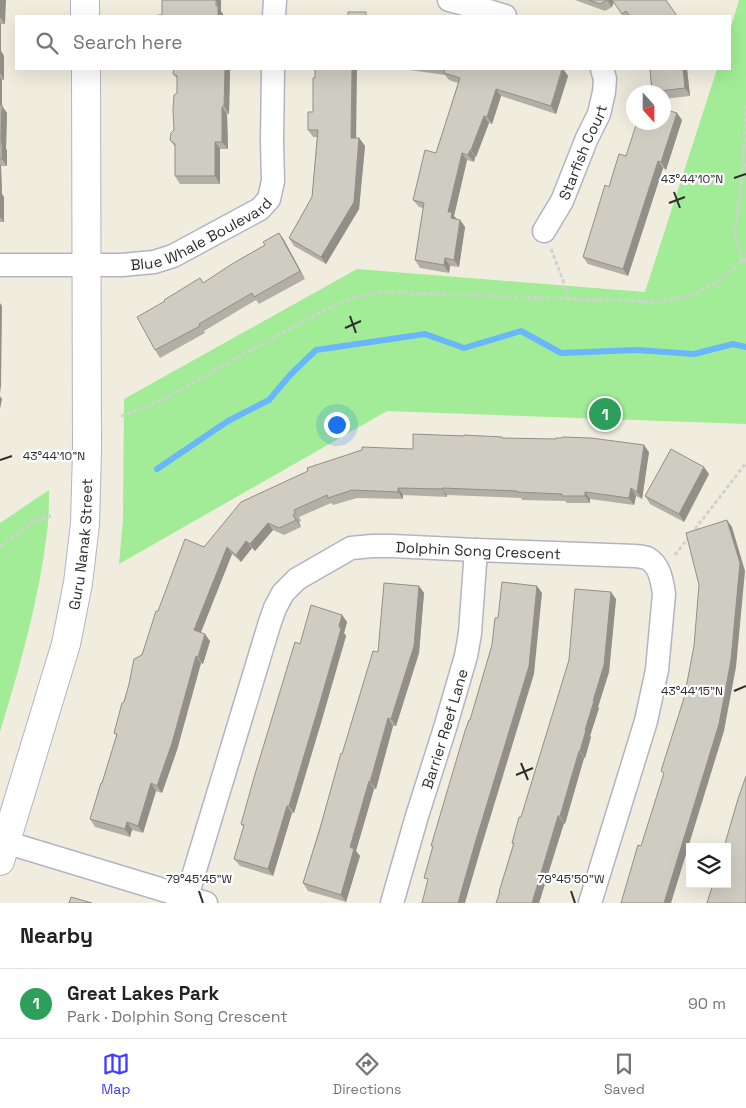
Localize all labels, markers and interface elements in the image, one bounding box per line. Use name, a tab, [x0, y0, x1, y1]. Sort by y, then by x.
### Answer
search box	[15, 15, 731, 70]
icon: search	[33, 29, 61, 57]
text: Search here	[73, 30, 183, 55]
north arrow	[626, 85, 671, 130]
street label: Starfish Court	[554, 103, 610, 203]
text: 43°44'10"N	[661, 171, 723, 187]
street label: Blue Whale Boulevard	[130, 193, 275, 274]
pin: 1	[589, 395, 621, 433]
your location	[324, 412, 350, 438]
text: 43°44'10"N	[23, 448, 85, 464]
street label: Guru Nanak Street	[63, 478, 96, 611]
street label: Dolphin Song Crescent	[395, 537, 561, 563]
street label: Barrier Reef Lane	[417, 666, 471, 791]
text: 43°44'15"N	[661, 683, 723, 699]
map controls	[686, 843, 731, 888]
button: layers	[686, 843, 731, 888]
text: 79°45'45"W	[166, 871, 233, 887]
text: 79°45'50"W	[538, 871, 605, 887]
text: Nearby	[20, 922, 93, 949]
text: Great Lakes Park	[67, 981, 219, 1006]
text: 1	[32, 993, 40, 1014]
text: 90 m	[688, 993, 726, 1014]
text: Park · Dolphin Song Crescent	[67, 1006, 288, 1027]
tab: Map	[101, 1050, 130, 1098]
tab: Directions	[333, 1050, 401, 1098]
tab: Saved	[604, 1050, 645, 1098]

